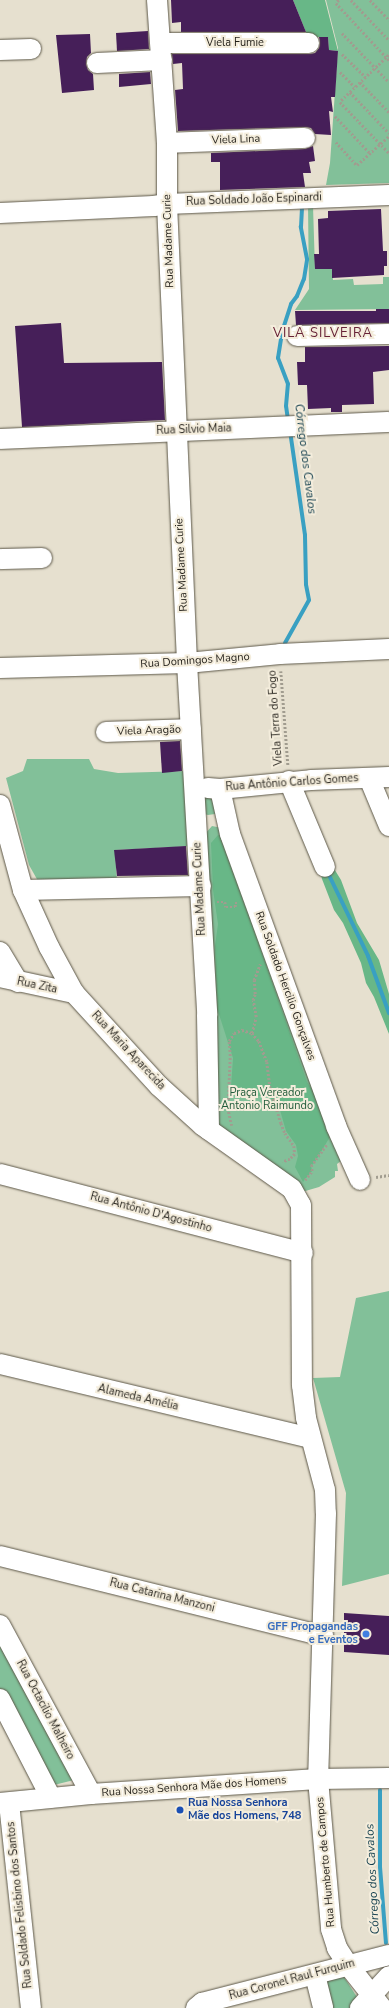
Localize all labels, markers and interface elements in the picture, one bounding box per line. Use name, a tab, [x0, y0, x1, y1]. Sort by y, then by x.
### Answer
street label: Viela Fumie	[206, 36, 264, 50]
street label: Viela Lina	[212, 133, 260, 147]
street label: Rua Soldado João Espinardi	[186, 191, 322, 209]
street label: Rua Madame Curie	[161, 194, 177, 288]
district label: VILA SILVEIRA	[273, 325, 373, 341]
water label: Córrego dos Cavalos	[291, 403, 319, 515]
street label: Rua Silvio Maia	[156, 422, 232, 438]
street label: Rua Madame Curie	[173, 518, 191, 612]
street label: Rua Domingos Magno	[140, 651, 250, 671]
street label: Viela Terra do Fogo	[266, 670, 286, 766]
street label: Viela Aragão	[117, 723, 181, 739]
street label: Rua Antônio Carlos Gomes	[225, 772, 359, 794]
street label: Rua Madame Curie	[191, 842, 209, 936]
street label: Rua Soldado Hercilio Gonçalves	[252, 910, 318, 1062]
street label: Rua Zita	[16, 975, 58, 997]
street label: Rua Maria Aparecida	[88, 1009, 168, 1093]
park label: Praça Vereador Antonio Raimundo	[221, 1087, 313, 1113]
street label: Rua Antônio D'Agostinho	[89, 1190, 213, 1236]
street label: Alameda Amélia	[96, 1382, 180, 1414]
street label: Rua Catarina Manzoni	[108, 1577, 216, 1615]
place label: GFF Propagandas e Eventos	[267, 1621, 358, 1647]
marker: GFF Propagandas e Eventos	[361, 1629, 371, 1639]
street label: Rua Octacilio Malheiro	[13, 1658, 77, 1762]
street label: Rua Nossa Senhora Mãe dos Homens	[101, 1774, 287, 1800]
street label: Rua Humberto de Campos	[314, 1796, 338, 1928]
place label: Rua Nossa Senhora Mãe dos Homens, 748	[188, 1797, 301, 1823]
marker: Rua Nossa Senhora Mãe dos Homens, 748	[175, 1805, 185, 1815]
street label: Rua Soldado Felisbino dos Santos	[5, 1821, 35, 1989]
water label: Córrego dos Cavalos	[363, 1823, 383, 1935]
street label: Rua Coronel Raul Furquim	[228, 1957, 356, 2003]

